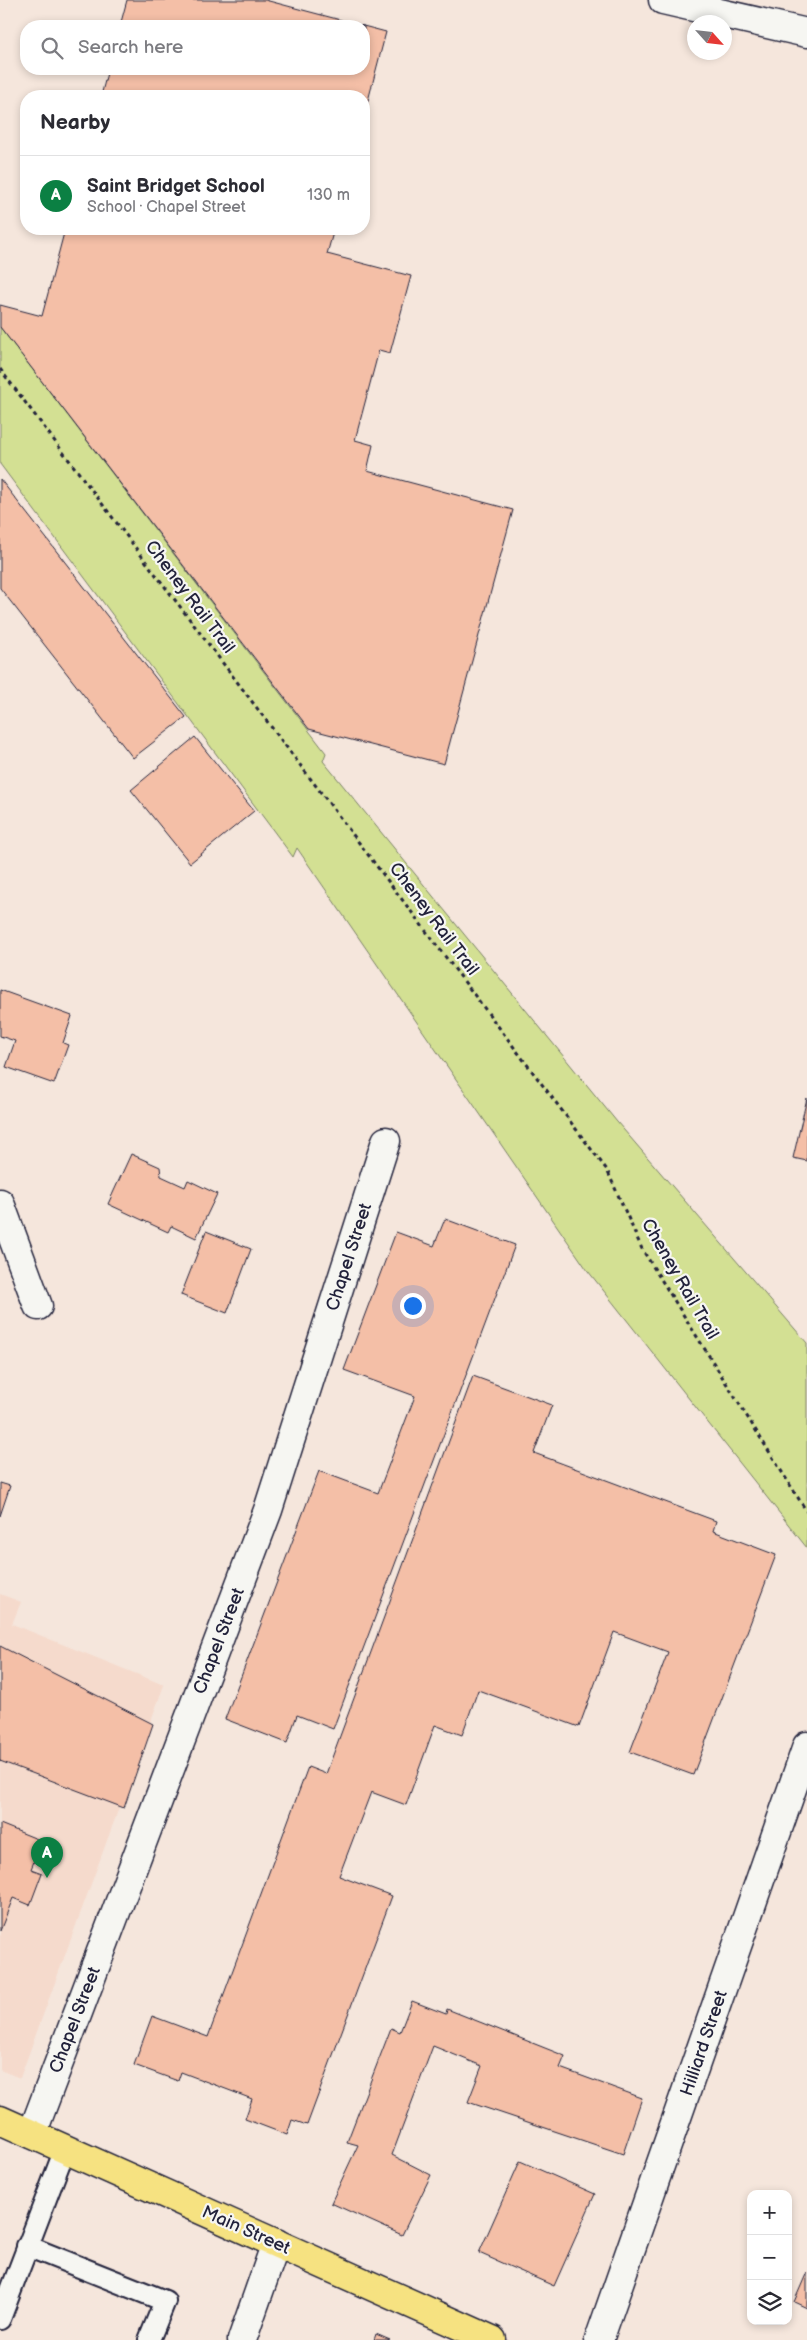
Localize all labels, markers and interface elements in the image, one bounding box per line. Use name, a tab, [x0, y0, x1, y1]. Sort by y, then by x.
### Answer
north arrow	[687, 15, 732, 60]
search box	[20, 20, 370, 75]
icon: search	[38, 34, 66, 62]
text: Search here	[78, 36, 183, 59]
text: Nearby	[40, 110, 110, 135]
text: Saint Bridget School	[87, 175, 265, 198]
text: A	[51, 186, 61, 205]
text: 130 m	[307, 186, 350, 205]
text: School · Chapel Street	[87, 198, 246, 217]
street label: Cheney Rail Trail	[141, 536, 239, 658]
street label: Cheney Rail Trail	[385, 858, 483, 980]
street label: Chapel Street	[322, 1200, 376, 1314]
street label: Cheney Rail Trail	[637, 1215, 723, 1343]
your location	[400, 1293, 426, 1319]
street label: Chapel Street	[189, 1585, 249, 1697]
pin: A	[31, 1837, 63, 1878]
street label: Chapel Street	[45, 1964, 105, 2076]
street label: Hilliard Street	[676, 1987, 732, 2099]
map controls	[747, 2190, 792, 2325]
button: +	[747, 2190, 792, 2235]
street label: Main Street	[199, 2201, 294, 2259]
button: −	[747, 2235, 792, 2280]
button: layers	[747, 2280, 792, 2325]

